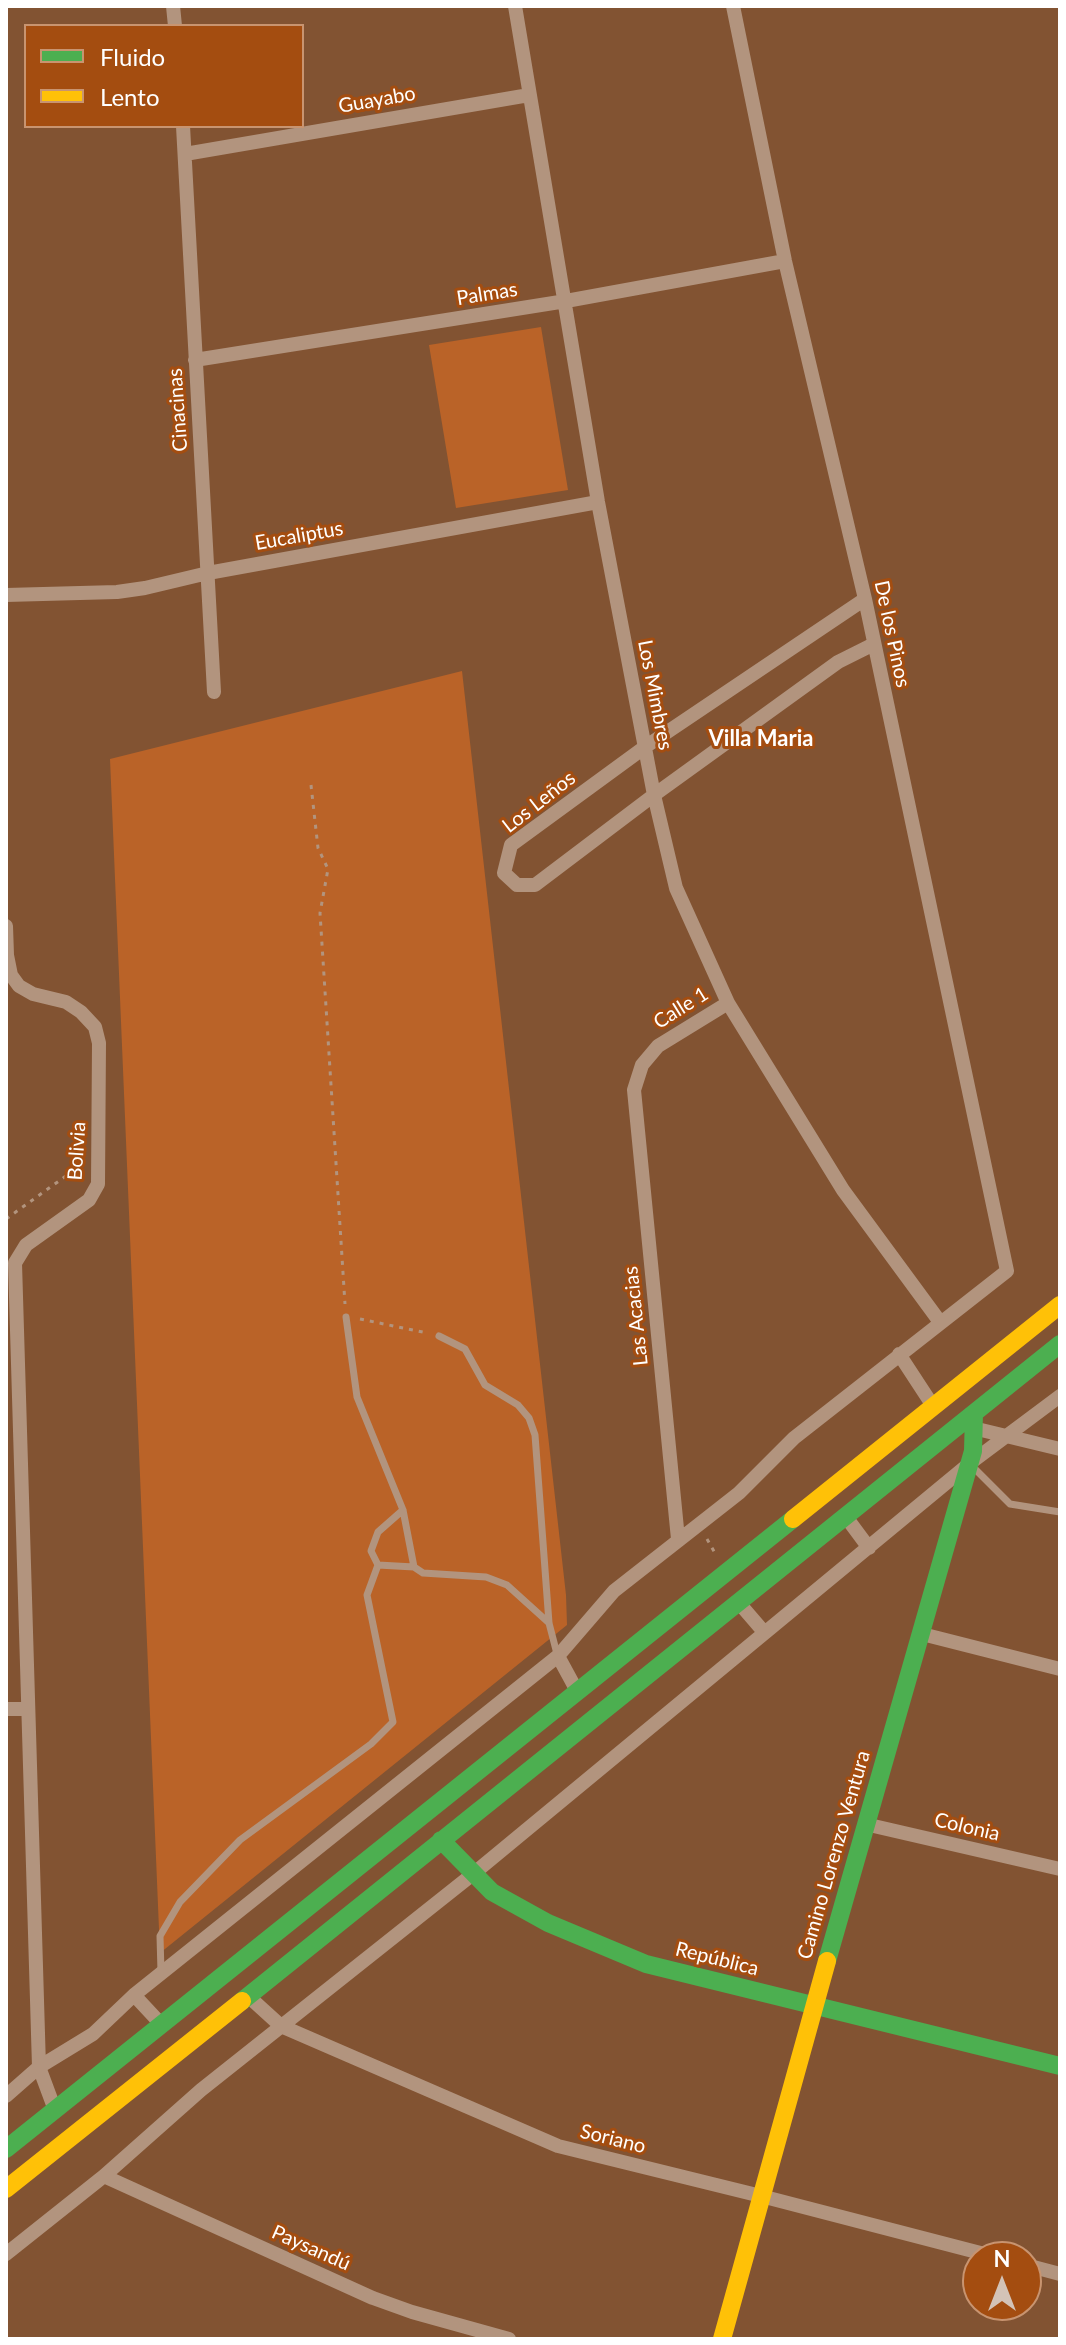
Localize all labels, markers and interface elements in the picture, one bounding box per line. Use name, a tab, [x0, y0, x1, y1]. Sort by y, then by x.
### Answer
legend	[24, 24, 304, 128]
text: Fluido	[100, 42, 165, 71]
street label: Guayabo	[337, 81, 417, 119]
text: Lento	[100, 82, 160, 111]
street label: Palmas	[455, 277, 519, 311]
street label: Cinacinas	[163, 368, 193, 452]
street label: Eucaliptus	[253, 516, 345, 556]
street label: De los Pinos	[869, 578, 915, 690]
street label: Los Mimbres	[633, 638, 677, 752]
district label: Villa Maria	[709, 726, 813, 752]
street label: Los Leños	[498, 766, 580, 838]
street label: Calle 1	[649, 982, 713, 1034]
street label: Bolivia	[63, 1121, 91, 1181]
street label: Las Acacias	[619, 1265, 653, 1367]
street label: Camino Lorenzo Ventura	[793, 1748, 875, 1962]
street label: Colonia	[932, 1808, 1002, 1846]
street label: República	[673, 1937, 761, 1981]
street label: Soriano	[578, 2119, 648, 2159]
street label: Paysandú	[268, 2220, 354, 2276]
north arrow	[962, 2241, 1042, 2321]
text: N	[994, 2245, 1010, 2272]

